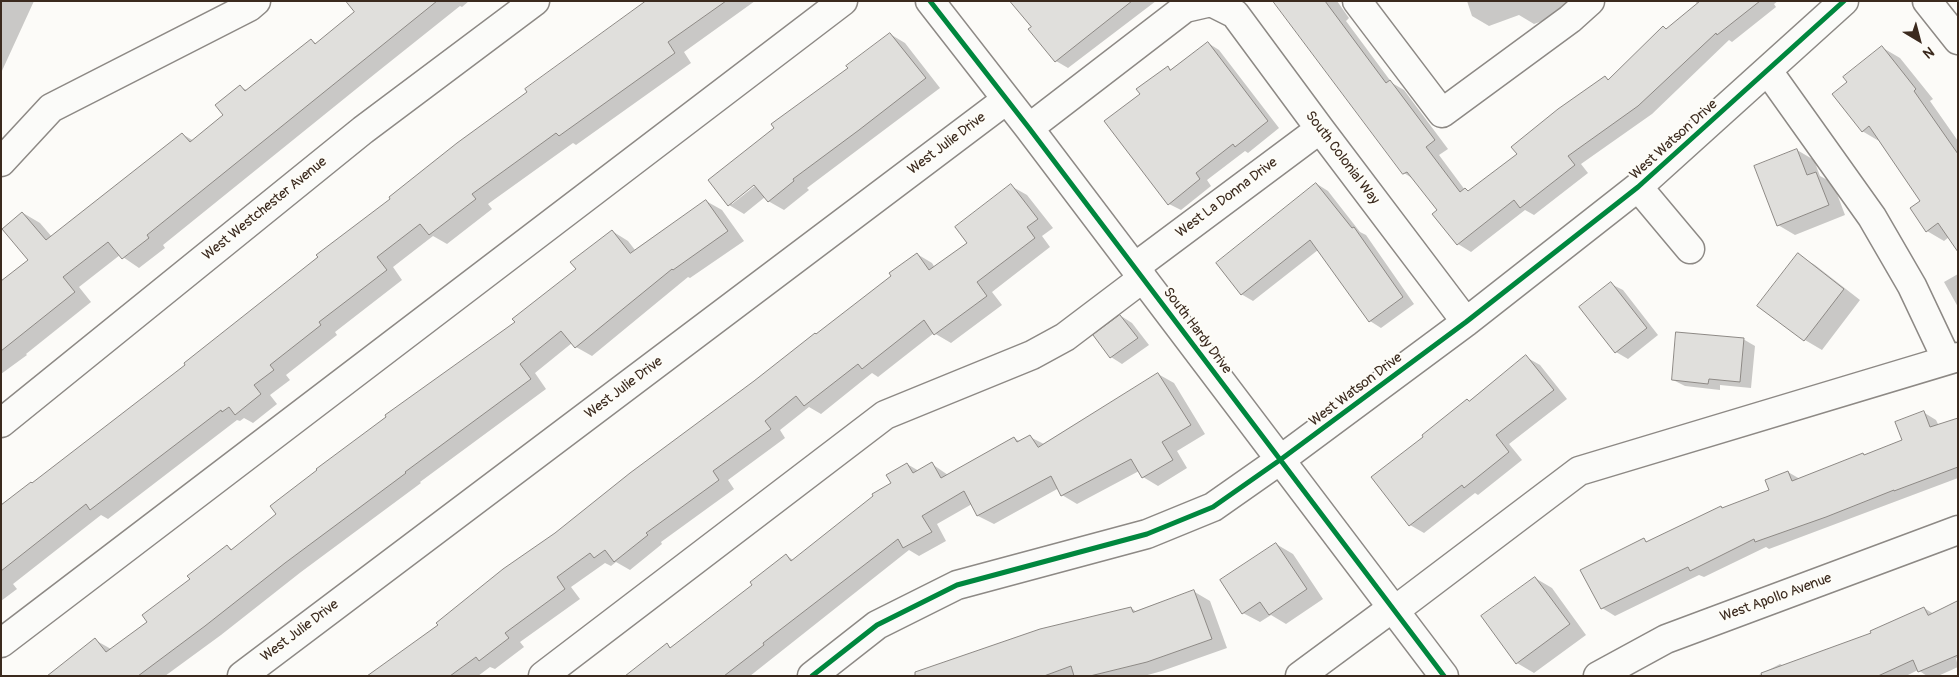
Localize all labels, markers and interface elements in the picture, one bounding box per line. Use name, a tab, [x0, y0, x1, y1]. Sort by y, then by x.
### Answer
north arrow	[1894, 15, 1944, 65]
text: N	[1919, 43, 1937, 62]
street label: West Watson Drive	[1627, 96, 1721, 184]
street label: South Colonial Way	[1301, 108, 1383, 208]
street label: West Julie Drive	[905, 109, 989, 179]
street label: West Westchester Avenue	[199, 154, 331, 264]
street label: West La Donna Drive	[1173, 154, 1281, 242]
street label: South Hardy Drive	[1159, 284, 1235, 378]
street label: West Watson Drive	[1306, 350, 1406, 430]
street label: West Julie Drive	[582, 353, 666, 423]
street label: West Apollo Avenue	[1718, 570, 1834, 626]
street label: West Julie Drive	[258, 596, 342, 666]

